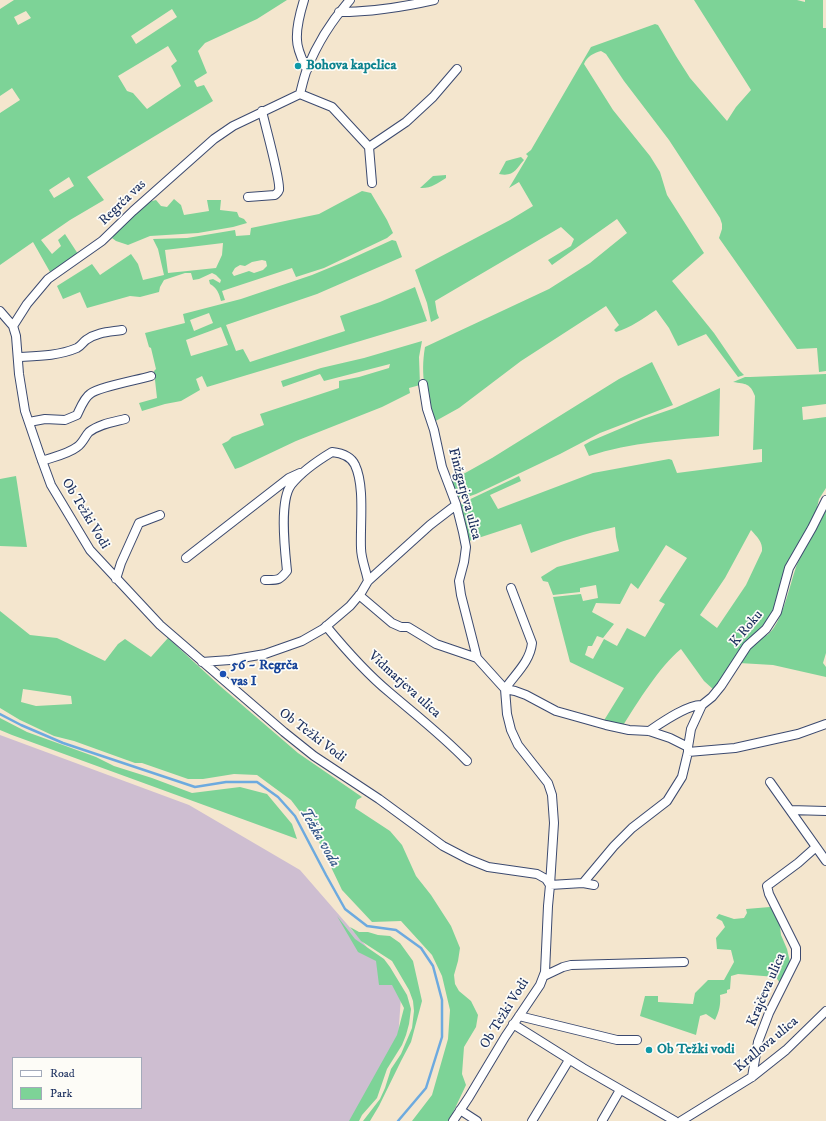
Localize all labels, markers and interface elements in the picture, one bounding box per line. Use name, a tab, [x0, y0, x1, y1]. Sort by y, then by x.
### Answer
place label: Bohova kapelica	[306, 58, 396, 74]
marker: Bohova kapelica	[293, 61, 303, 71]
street label: Regrča vas	[96, 177, 150, 229]
street label: Finžgarjeva ulica	[444, 446, 484, 542]
street label: Ob Težki Vodi	[57, 476, 113, 552]
street label: K Roku	[727, 607, 767, 651]
street label: Vidmarjeva ulica	[364, 648, 444, 722]
place label: 56 ~ Regrča vas I	[231, 658, 298, 690]
marker: 56 ~ Regrča vas I	[218, 669, 228, 679]
street label: Ob Težki Vodi	[275, 705, 349, 767]
water label: Težka voda	[295, 805, 343, 871]
street label: Krajčeva ulica	[744, 951, 790, 1029]
street label: Ob Težki Vodi	[477, 976, 533, 1052]
street label: Krallova ulica	[732, 1014, 802, 1076]
place label: Ob Težki vodi	[657, 1042, 735, 1058]
marker: Ob Težki vodi	[644, 1045, 654, 1055]
legend	[12, 1057, 142, 1109]
text: Road	[50, 1066, 75, 1081]
text: Park	[50, 1086, 72, 1101]

